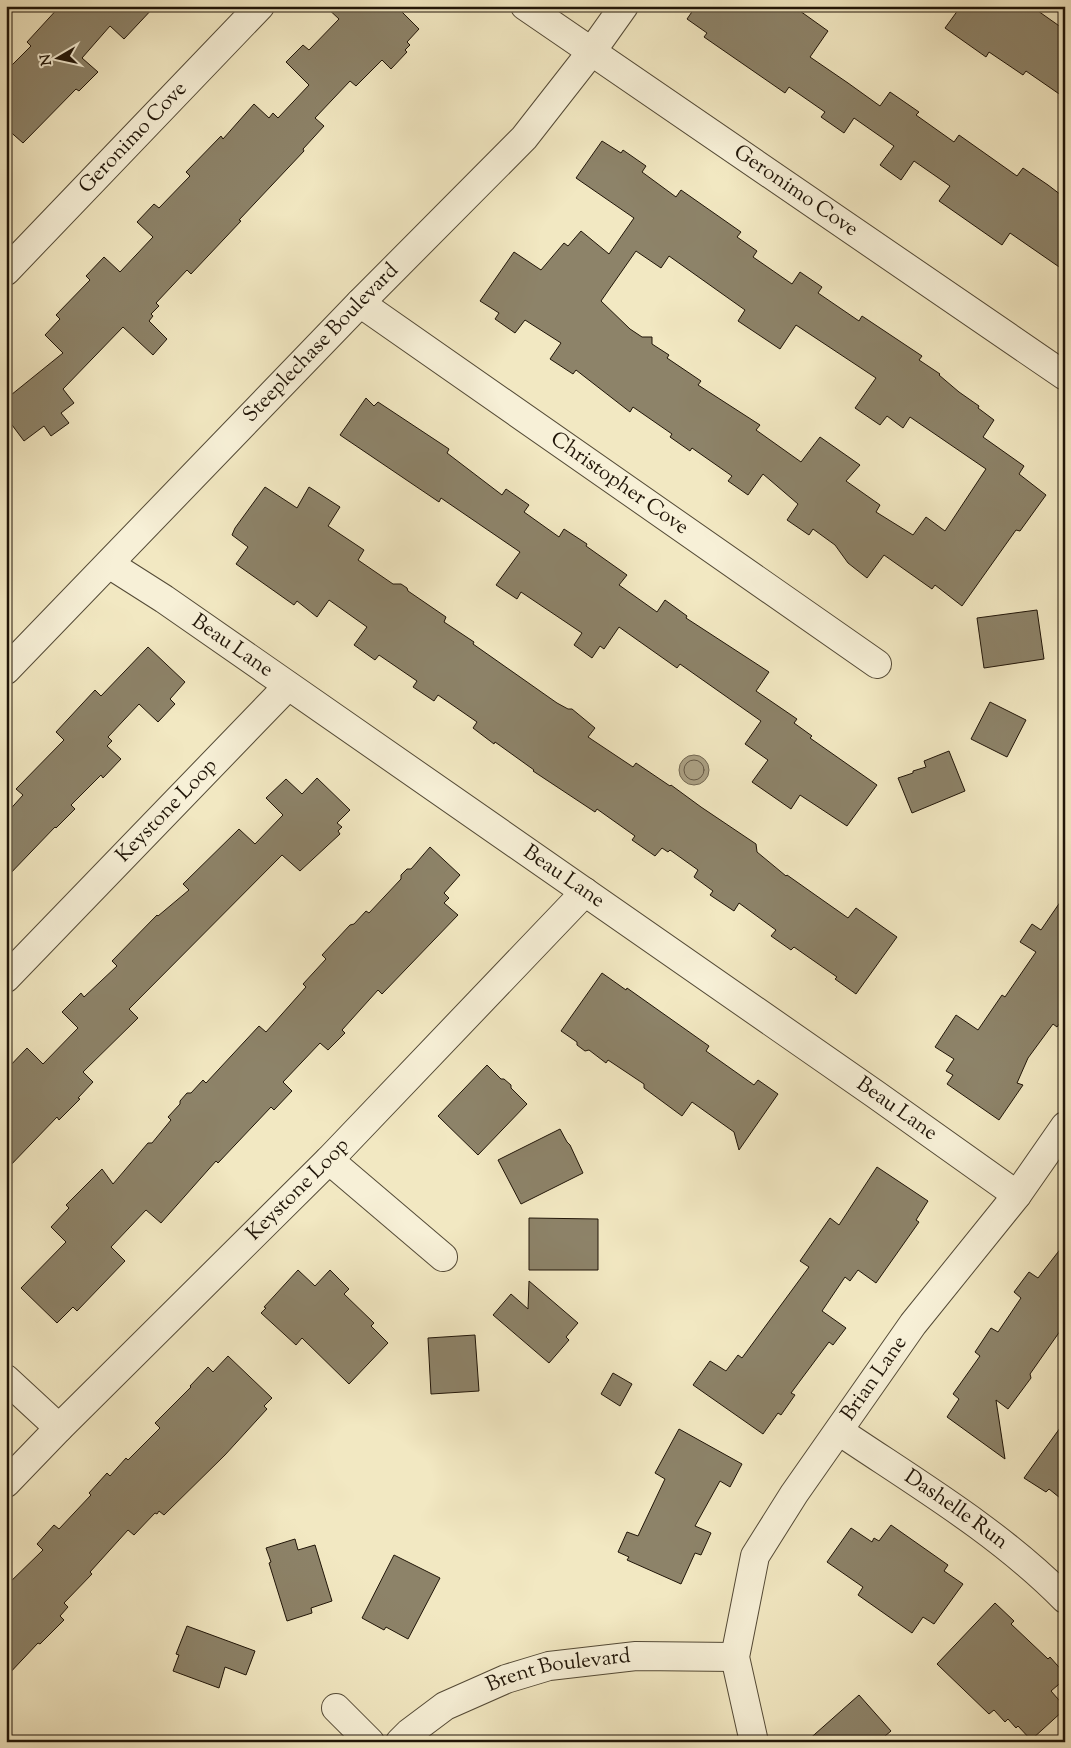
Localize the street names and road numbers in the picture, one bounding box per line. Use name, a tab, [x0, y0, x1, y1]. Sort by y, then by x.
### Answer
street label: Geronimo Cove	[72, 75, 194, 201]
street label: Geronimo Cove	[727, 138, 864, 245]
street label: Steeplechase Boulevard	[237, 257, 406, 430]
street label: Christopher Cove	[544, 425, 694, 543]
street label: Beau Lane	[185, 607, 279, 685]
street label: Keystone Loop	[110, 752, 225, 870]
street label: Beau Lane	[517, 838, 610, 916]
street label: Beau Lane	[850, 1070, 943, 1149]
street label: Keystone Loop	[240, 1132, 357, 1248]
street label: Brian Lane	[834, 1330, 915, 1427]
street label: Dashelle Run	[898, 1463, 1014, 1557]
street label: Brent Boulevard	[482, 1642, 632, 1701]

